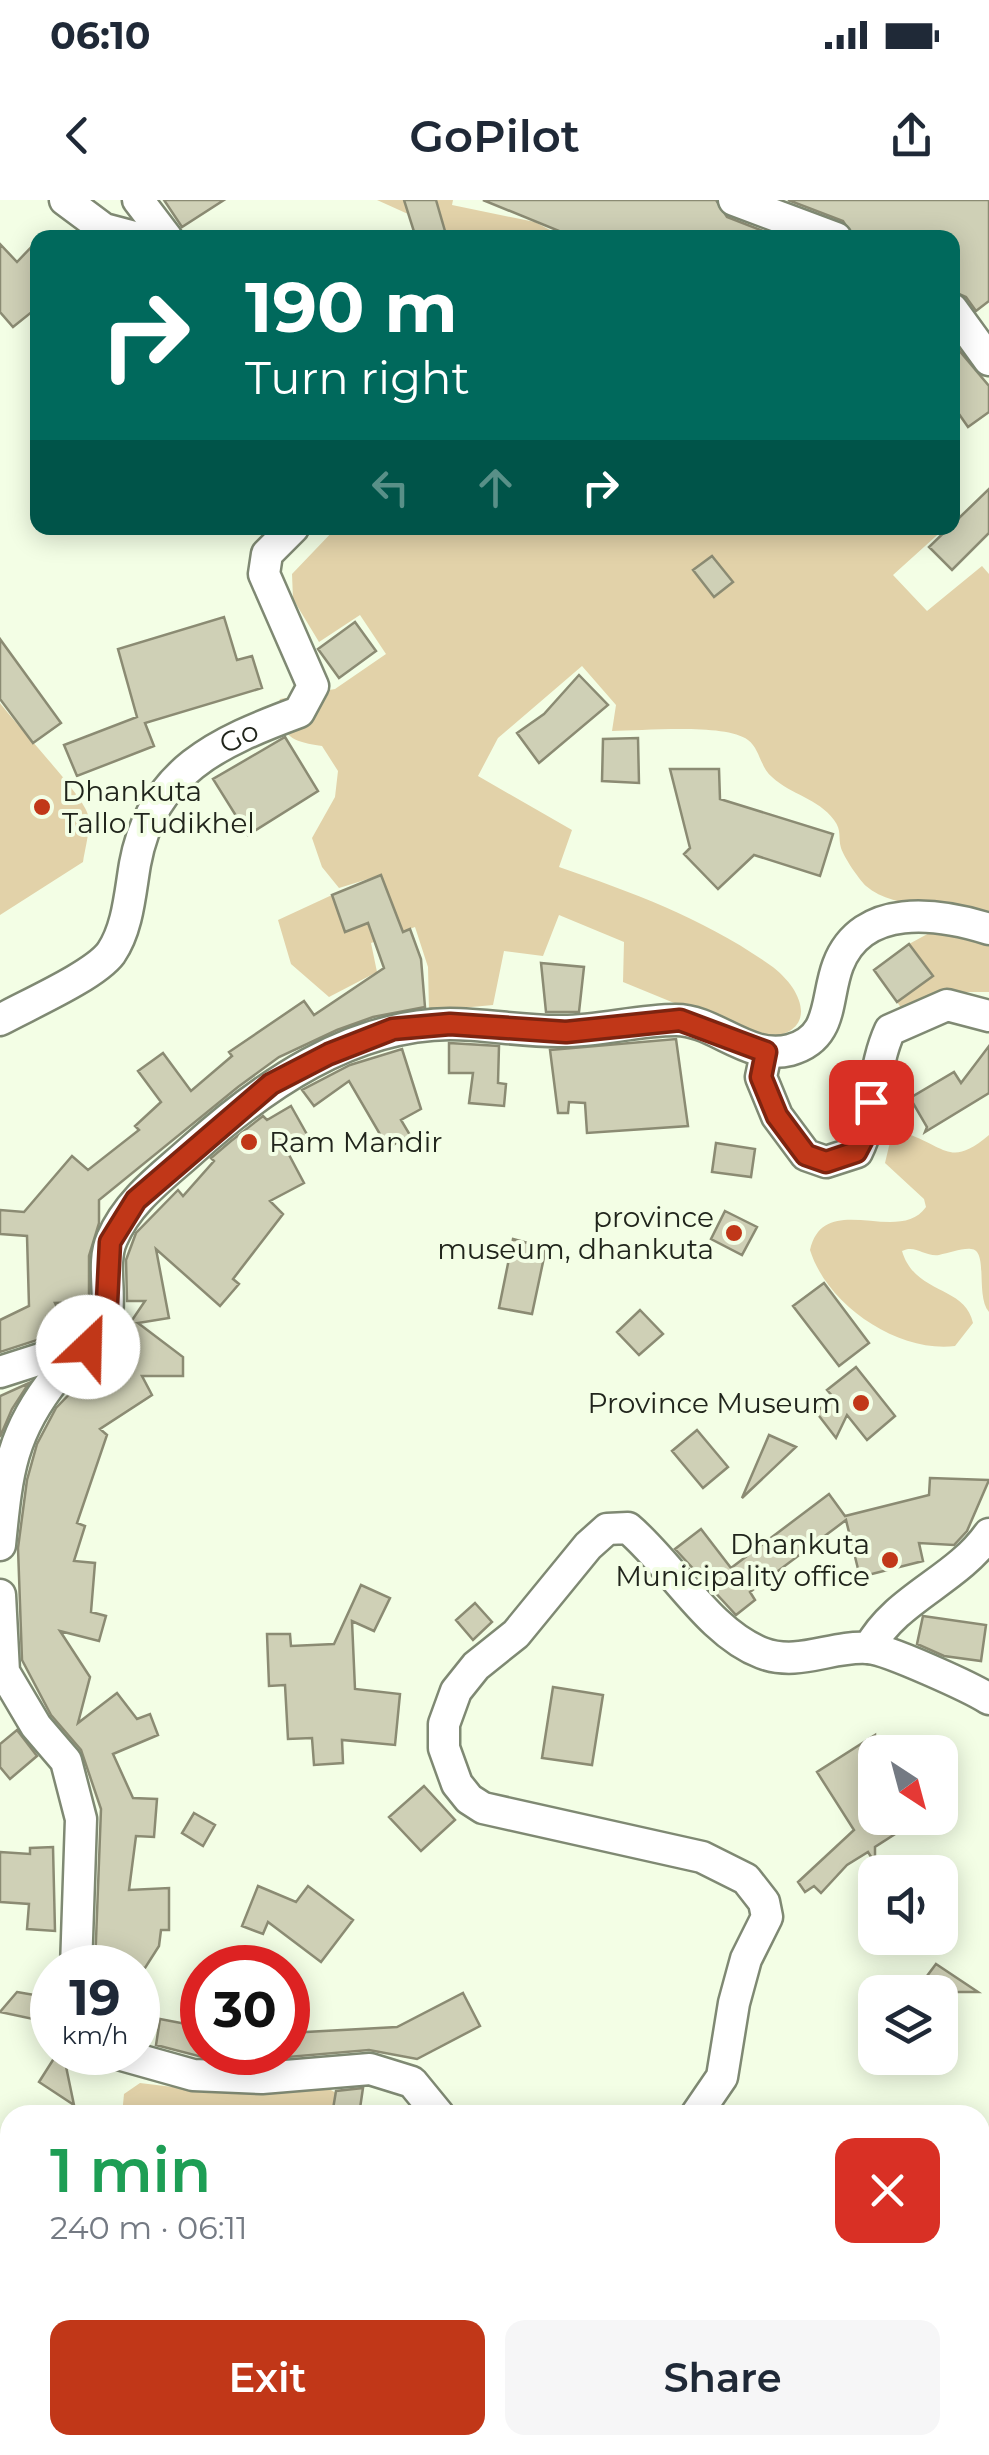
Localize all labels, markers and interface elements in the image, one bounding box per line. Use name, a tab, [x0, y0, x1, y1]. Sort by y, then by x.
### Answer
text: 06:10	[50, 12, 151, 59]
icon: back	[50, 108, 105, 163]
text: GoPilot	[409, 108, 580, 163]
icon: share	[884, 108, 939, 163]
text: 190 m	[245, 264, 458, 350]
icon: right	[80, 270, 210, 400]
text: Turn right	[245, 350, 470, 405]
icon: left	[363, 460, 418, 515]
icon: ahead	[468, 460, 523, 515]
icon: right	[573, 460, 628, 515]
street label: Go	[213, 713, 264, 761]
place label: Dhankuta Tallo Tudikhel	[62, 774, 255, 840]
marker: Dhankuta Tallo Tudikhel	[31, 796, 53, 818]
pin	[829, 1060, 914, 1145]
icon: arrive	[844, 1075, 899, 1130]
place label: Ram Mandir	[269, 1125, 443, 1159]
marker: Ram Mandir	[238, 1131, 260, 1153]
place label: province museum, dhankuta	[437, 1200, 714, 1266]
marker: province museum, dhankuta	[723, 1222, 745, 1244]
position arrow	[36, 1295, 140, 1399]
place label: Province Museum	[587, 1386, 841, 1420]
marker: Province Museum	[850, 1392, 872, 1414]
place label: Dhankuta Municipality office	[615, 1527, 870, 1593]
marker: Dhankuta Municipality office	[879, 1549, 901, 1571]
north arrow	[858, 1735, 958, 1835]
map controls	[858, 1735, 958, 2075]
button: sound	[858, 1855, 958, 1955]
speed limit sign: 30	[180, 1945, 310, 2075]
text: 19	[69, 1967, 121, 2028]
button: layers	[858, 1975, 958, 2075]
text: km/h	[62, 2020, 128, 2050]
text: 1 min	[50, 2134, 211, 2207]
button: close	[835, 2138, 940, 2243]
text: 240 m · 06:11	[50, 2208, 248, 2247]
button: Exit	[50, 2320, 485, 2435]
button: Share	[505, 2320, 940, 2435]

